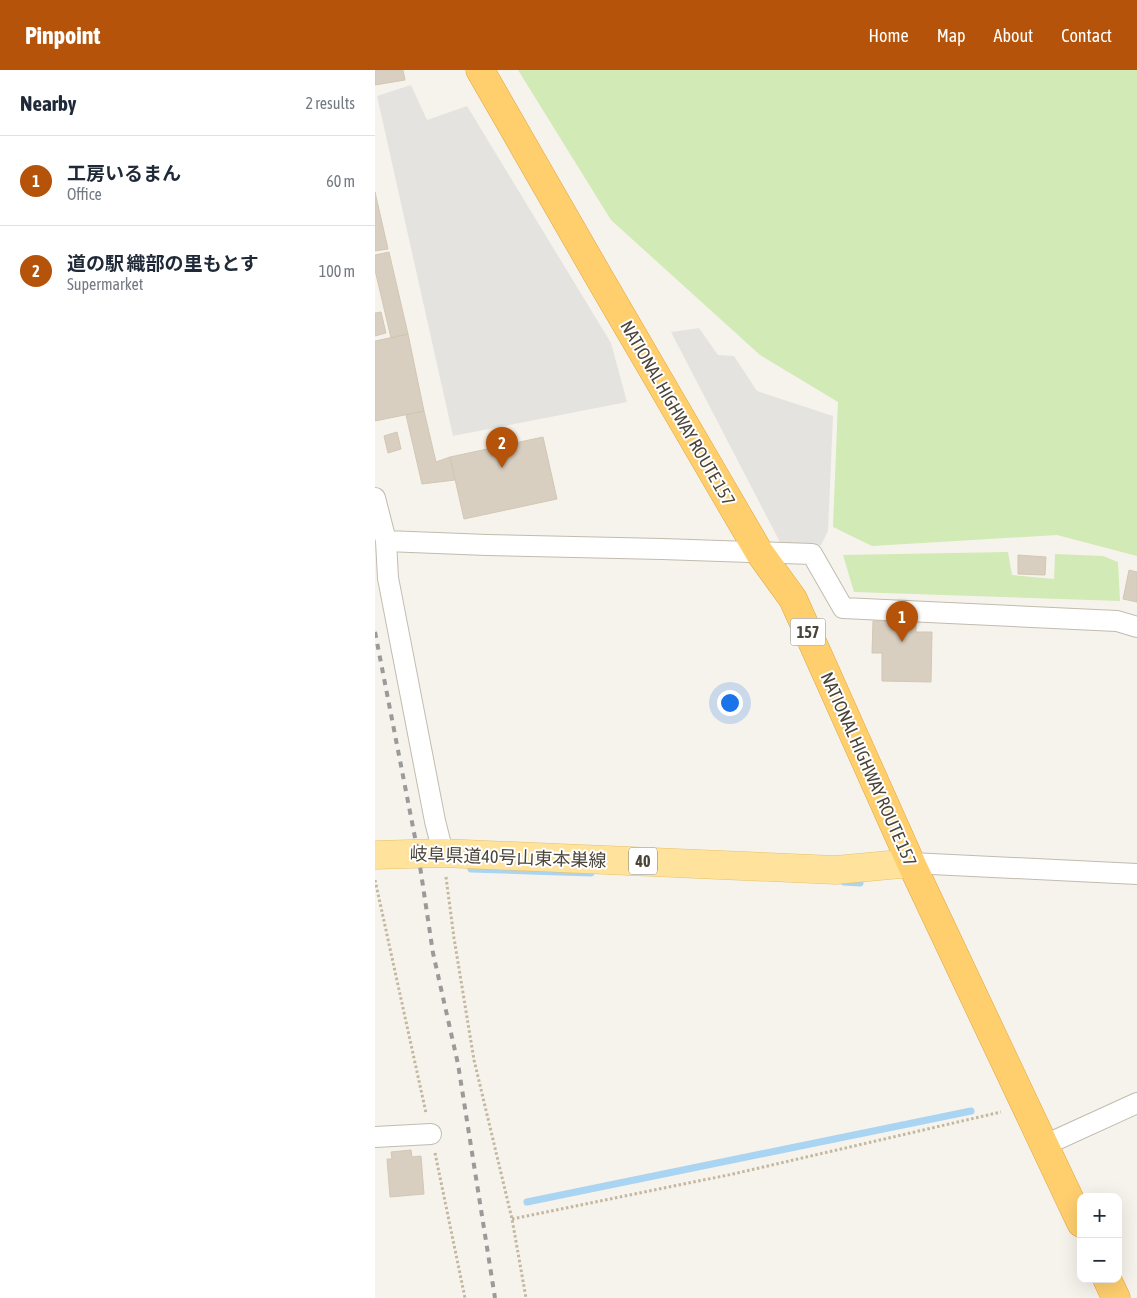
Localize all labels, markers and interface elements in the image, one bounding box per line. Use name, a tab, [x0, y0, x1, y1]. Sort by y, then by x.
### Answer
text: Pinpoint	[25, 22, 100, 49]
text: Home	[869, 25, 909, 46]
text: Map	[937, 25, 966, 46]
text: About	[994, 25, 1033, 46]
text: Contact	[1061, 25, 1112, 46]
text: Nearby	[20, 91, 76, 115]
text: 2 results	[305, 94, 355, 112]
text: 工房いるまん	[67, 162, 181, 184]
text: 1	[32, 172, 40, 190]
text: 60 m	[326, 172, 355, 190]
text: Office	[67, 185, 102, 203]
text: 道の駅 織部の里もとす	[67, 252, 259, 274]
text: 2	[32, 262, 40, 280]
text: 100 m	[319, 262, 355, 280]
text: Supermarket	[67, 275, 143, 293]
street label: NATIONAL HIGHWAY ROUTE 157	[616, 317, 740, 509]
pin: 2	[486, 427, 518, 468]
pin: 1	[886, 601, 918, 642]
road number: 157	[791, 618, 825, 646]
street label: NATIONAL HIGHWAY ROUTE 157	[817, 669, 921, 869]
your location	[717, 690, 743, 716]
street label: 岐阜県道40号山東本巣線	[409, 843, 607, 871]
road number: 40	[629, 848, 657, 874]
map controls	[1077, 1193, 1122, 1283]
button: +	[1077, 1193, 1122, 1238]
button: −	[1077, 1238, 1122, 1283]

